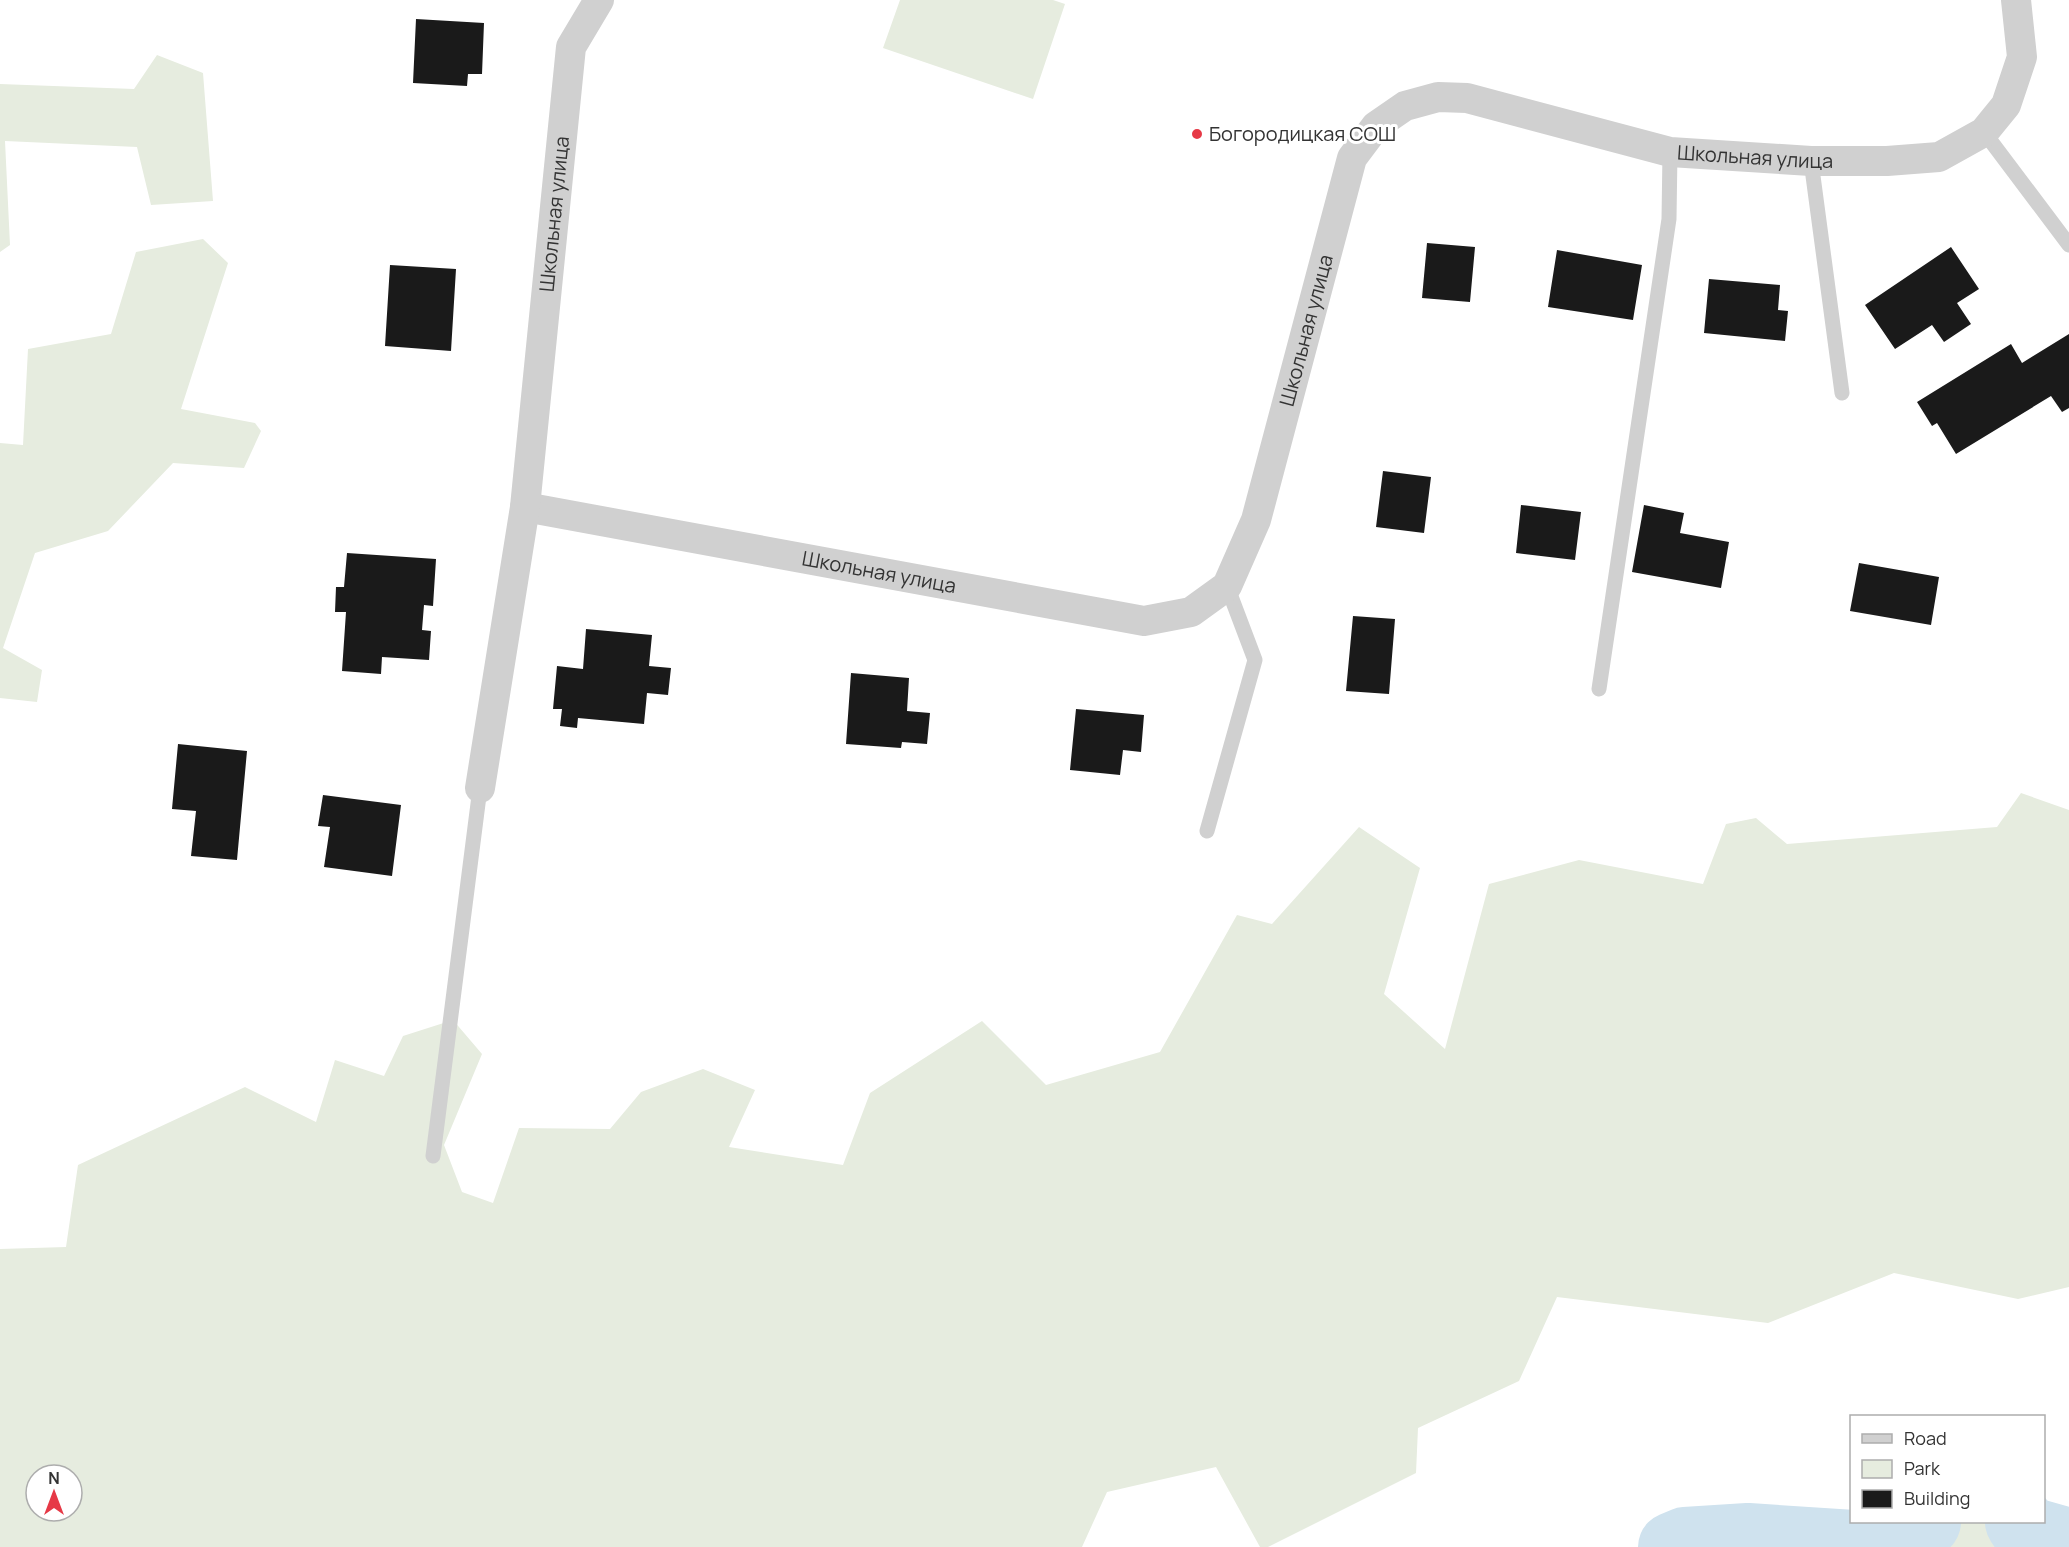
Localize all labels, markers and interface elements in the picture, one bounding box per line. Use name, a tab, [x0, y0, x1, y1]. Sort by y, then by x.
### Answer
place label: Богородицкая СОШ	[1209, 120, 1396, 147]
marker: Богородицкая СОШ	[1190, 127, 1204, 141]
street label: Школьная улица	[533, 135, 575, 293]
street label: Школьная улица	[1676, 138, 1833, 174]
street label: Школьная улица	[1273, 251, 1339, 409]
street label: Школьная улица	[800, 544, 958, 599]
legend	[1850, 1415, 2045, 1523]
text: Road	[1904, 1426, 1947, 1450]
text: Park	[1904, 1456, 1941, 1480]
north arrow	[24, 1463, 84, 1523]
text: N	[48, 1467, 60, 1489]
text: Building	[1904, 1486, 1970, 1510]

